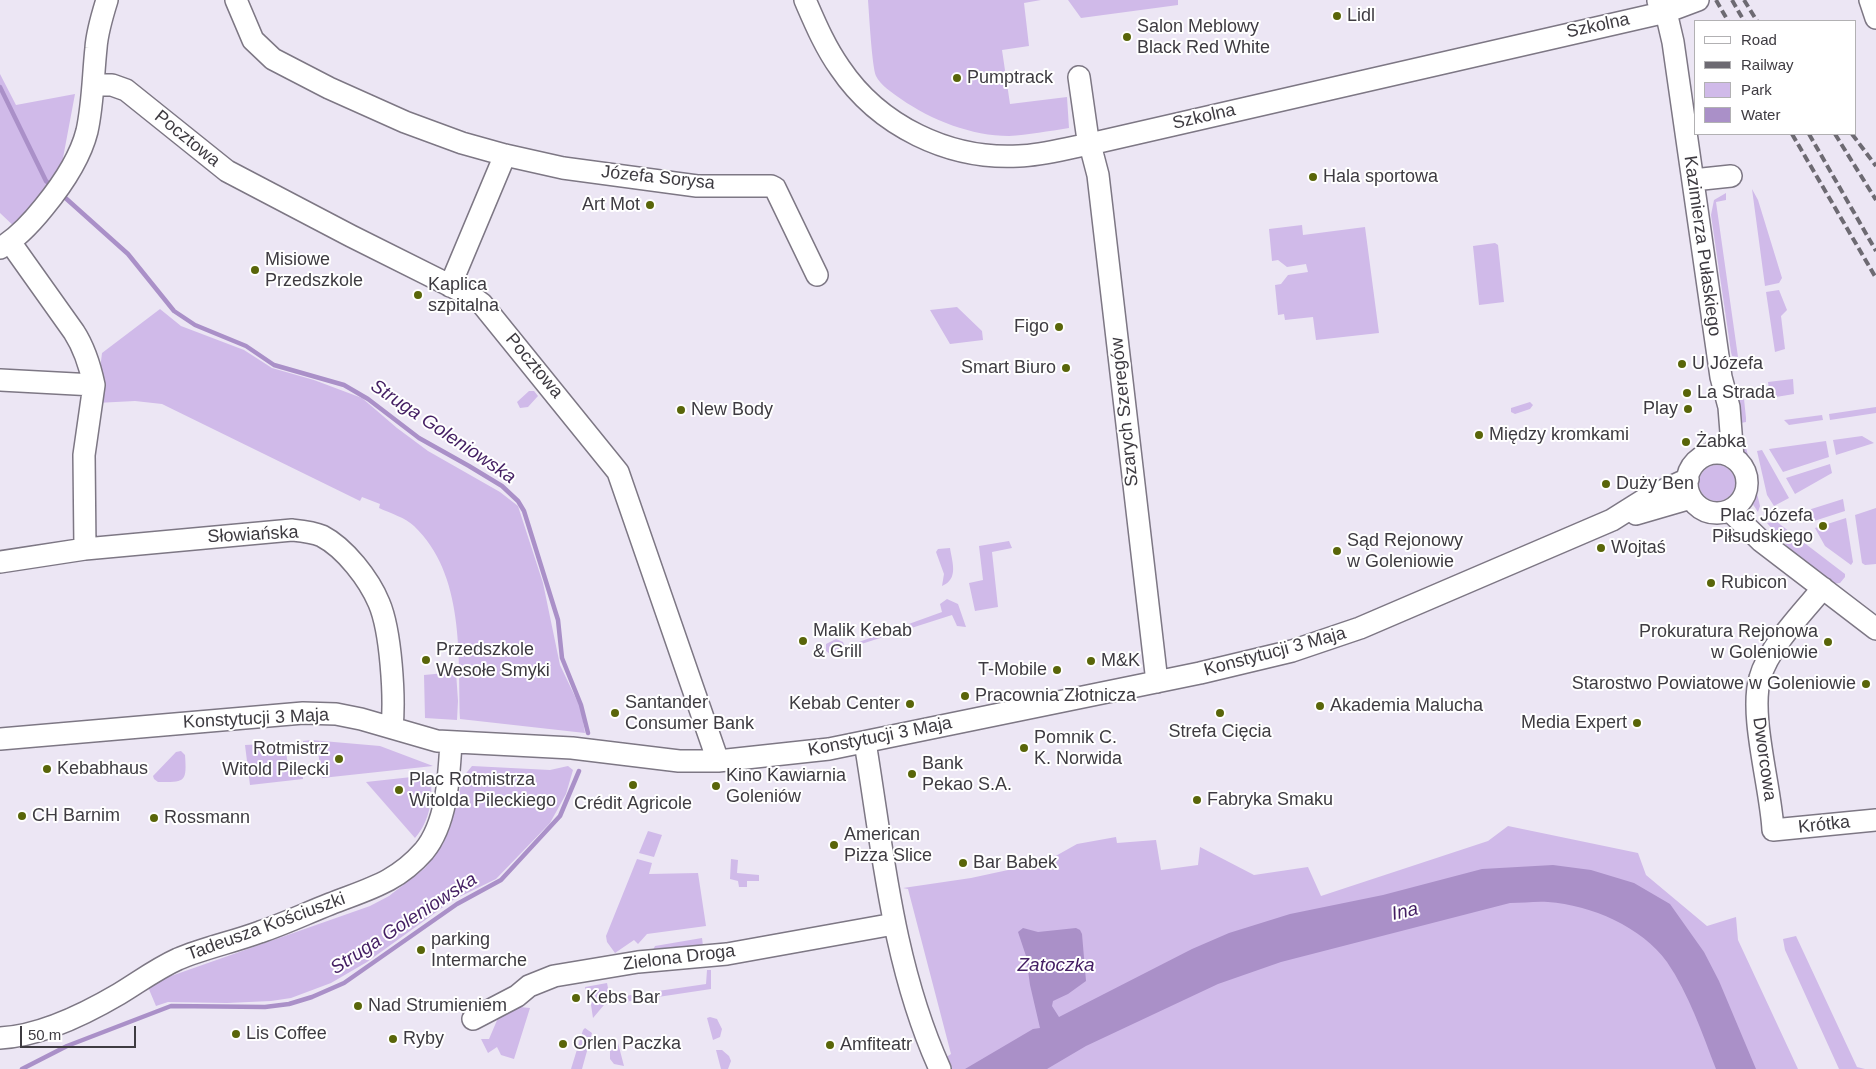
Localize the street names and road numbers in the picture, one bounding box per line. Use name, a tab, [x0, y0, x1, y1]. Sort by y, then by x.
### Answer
street label: Szkolna	[1564, 9, 1632, 43]
street label: Szkolna	[1170, 99, 1238, 135]
street label: Pocztowa	[150, 106, 224, 172]
street label: Kazimierza Pułaskiego	[1679, 154, 1725, 338]
street label: Józefa Sorysa	[600, 161, 716, 195]
street label: Pocztowa	[501, 329, 567, 403]
street label: Szarych Szeregów	[1106, 336, 1144, 488]
street label: Słowiańska	[207, 522, 299, 548]
street label: Konstytucji 3 Maja	[1202, 623, 1348, 681]
street label: Konstytucji 3 Maja	[183, 704, 329, 734]
street label: Konstytucji 3 Maja	[806, 712, 954, 762]
street label: Dworcowa	[1747, 716, 1781, 802]
street label: Krótka	[1797, 812, 1851, 838]
street label: Tadeusza Kościuszki	[184, 888, 348, 966]
street label: Zielona Droga	[622, 940, 736, 976]

